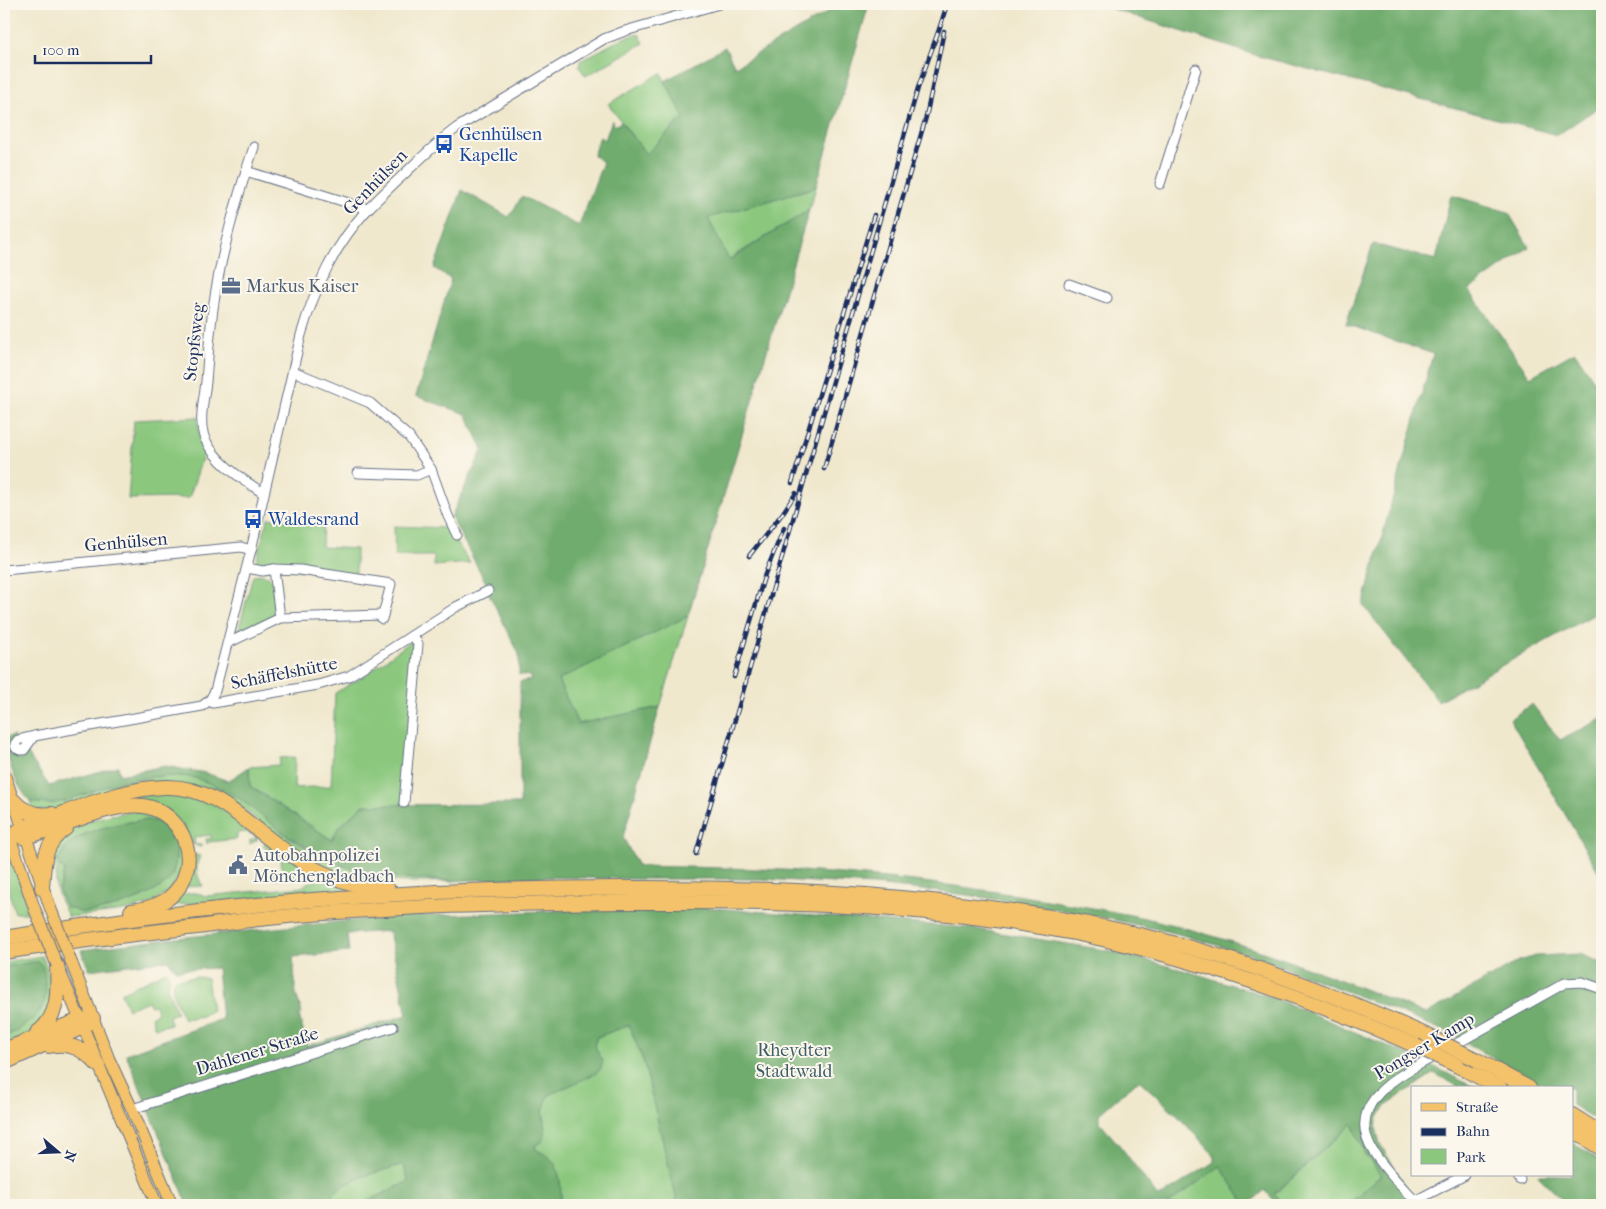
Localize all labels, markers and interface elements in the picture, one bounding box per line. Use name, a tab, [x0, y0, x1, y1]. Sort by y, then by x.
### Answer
scale bar	[35, 32, 151, 64]
text: 100 m	[42, 41, 80, 59]
place label: Genhülsen Kapelle	[459, 124, 543, 166]
bus stop icon: Genhülsen Kapelle	[433, 133, 455, 155]
street label: Genhülsen	[339, 145, 412, 220]
office icon: Markus Kaiser	[220, 275, 242, 297]
place label: Markus Kaiser	[246, 276, 359, 297]
street label: Stopfsweg	[180, 301, 209, 382]
bus stop icon: Waldesrand	[242, 508, 264, 530]
place label: Waldesrand	[267, 509, 359, 530]
street label: Genhülsen	[84, 528, 169, 557]
street label: Schäffelshütte	[229, 653, 339, 694]
place label: Autobahnpolizei Mönchengladbach	[252, 845, 394, 887]
public building icon: Autobahnpolizei Mönchengladbach	[227, 854, 249, 876]
street label: Pongser Kamp	[1370, 1008, 1478, 1085]
street label: Dahlener Straße	[193, 1023, 321, 1080]
park label: Rheydter Stadtwald	[756, 1040, 832, 1082]
legend	[1411, 1086, 1574, 1176]
text: Straße	[1456, 1098, 1499, 1116]
text: Bahn	[1456, 1122, 1490, 1140]
north arrow	[32, 1126, 82, 1176]
text: N	[60, 1148, 80, 1164]
text: Park	[1456, 1148, 1486, 1166]

